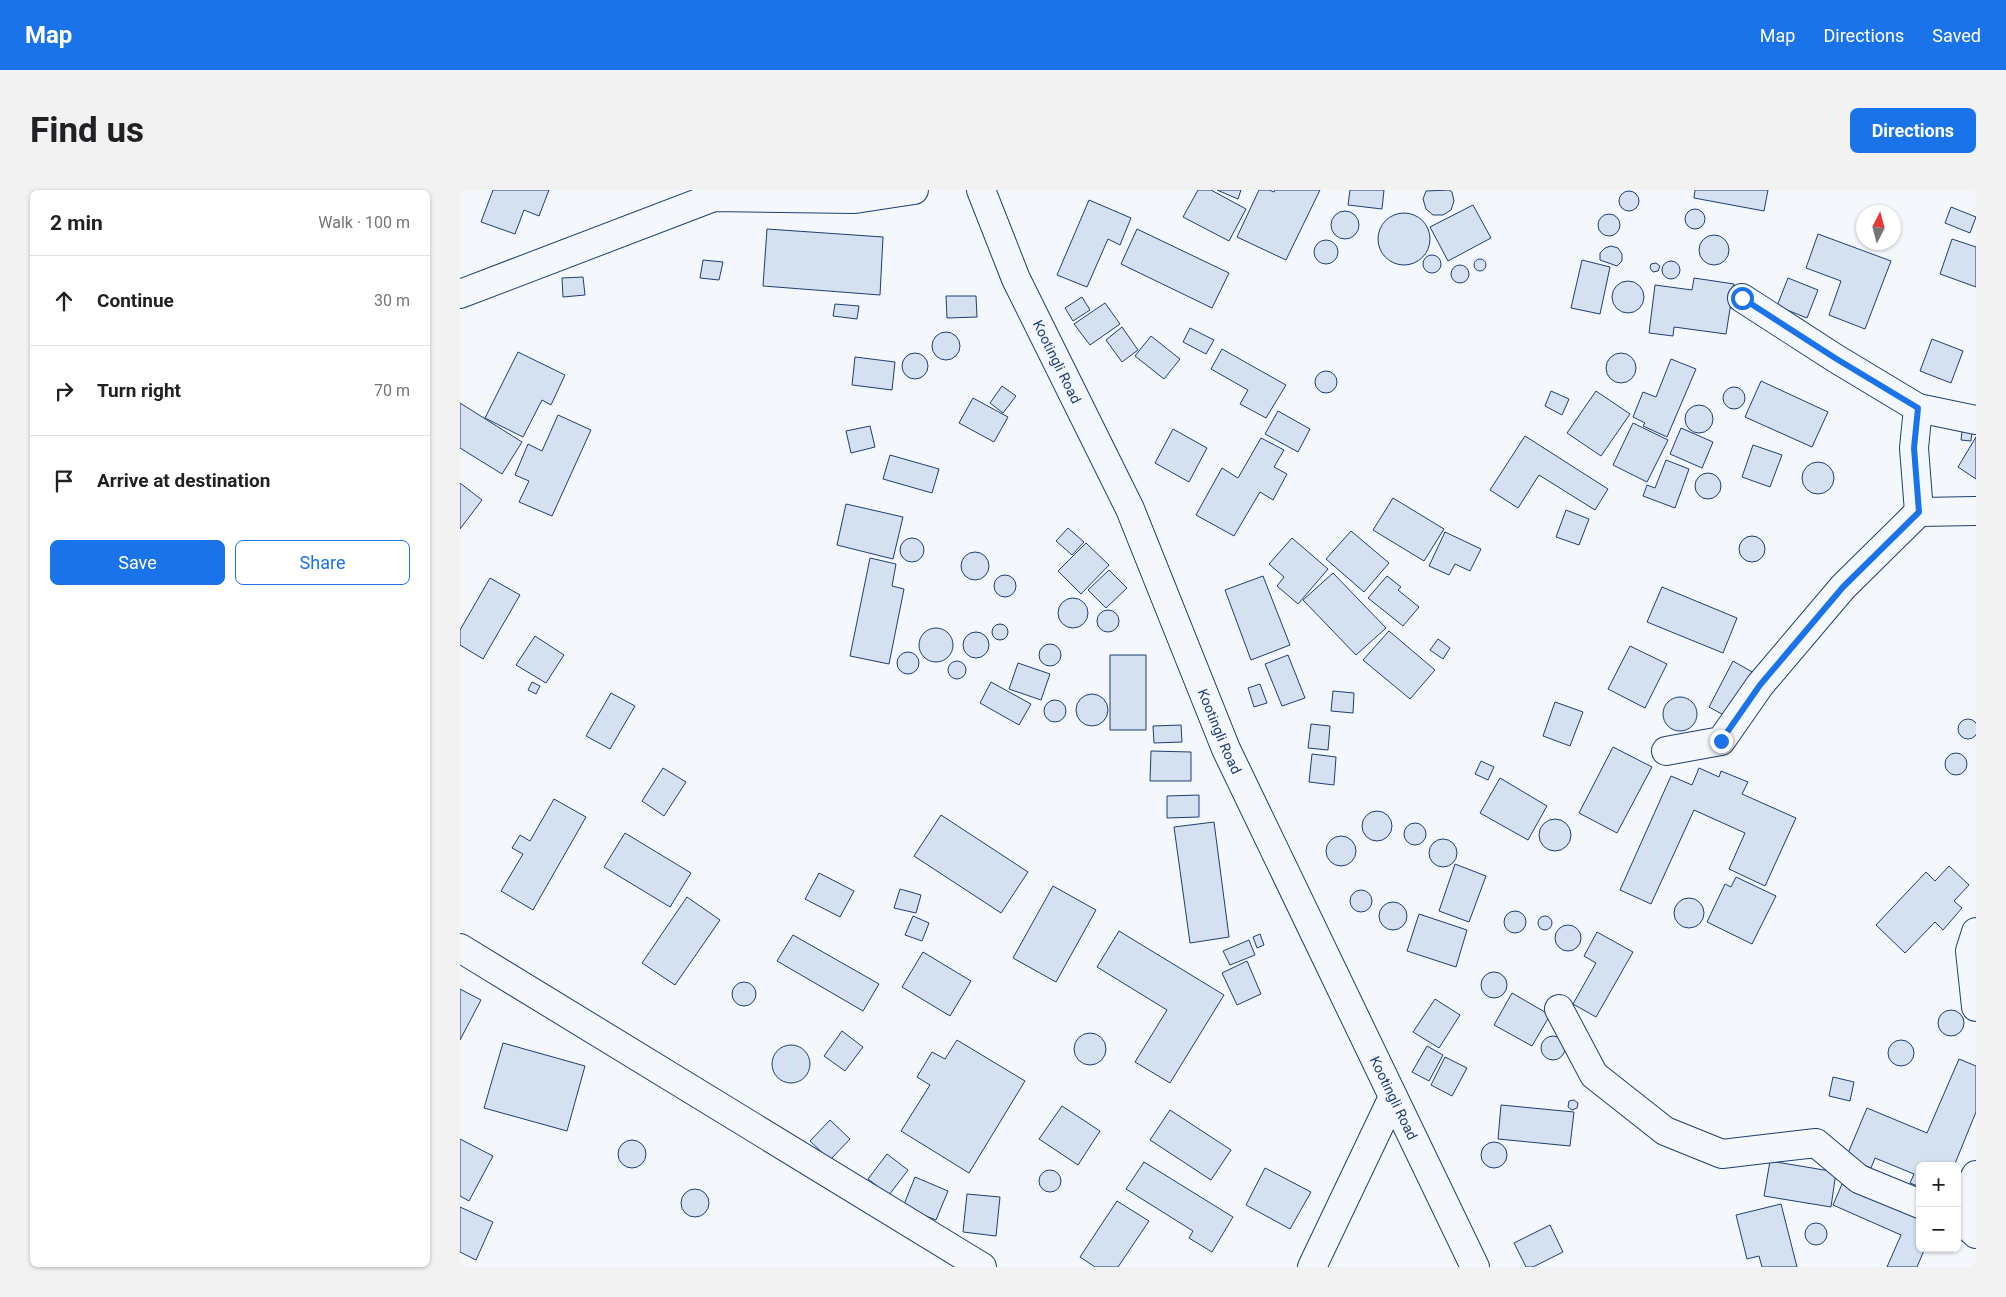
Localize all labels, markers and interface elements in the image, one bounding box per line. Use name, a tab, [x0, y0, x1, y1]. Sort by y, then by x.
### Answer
text: Map	[25, 21, 72, 49]
text: Map	[1760, 25, 1795, 46]
text: Directions	[1823, 25, 1904, 46]
text: Saved	[1932, 25, 1981, 46]
button: Directions	[1850, 108, 1976, 153]
text: Find us	[30, 110, 144, 151]
north arrow	[1856, 205, 1901, 250]
text: 2 min	[50, 211, 103, 235]
text: Walk · 100 m	[318, 213, 410, 232]
icon: ahead	[50, 287, 78, 315]
route start	[1731, 287, 1754, 310]
text: Continue	[97, 289, 174, 312]
text: 30 m	[374, 291, 410, 310]
street label: Kootingli Road	[1030, 318, 1084, 406]
icon: right	[50, 377, 78, 405]
text: Turn right	[97, 379, 181, 402]
text: 70 m	[374, 381, 410, 400]
icon: arrive	[50, 467, 78, 495]
text: Arrive at destination	[97, 469, 270, 492]
button: Save	[50, 540, 225, 585]
button: Share	[235, 540, 410, 585]
street label: Kootingli Road	[1195, 686, 1245, 776]
route end	[1710, 730, 1733, 753]
street label: Kootingli Road	[1367, 1054, 1421, 1142]
map controls	[1916, 1162, 1961, 1252]
button: +	[1916, 1162, 1961, 1207]
button: −	[1916, 1207, 1961, 1252]

